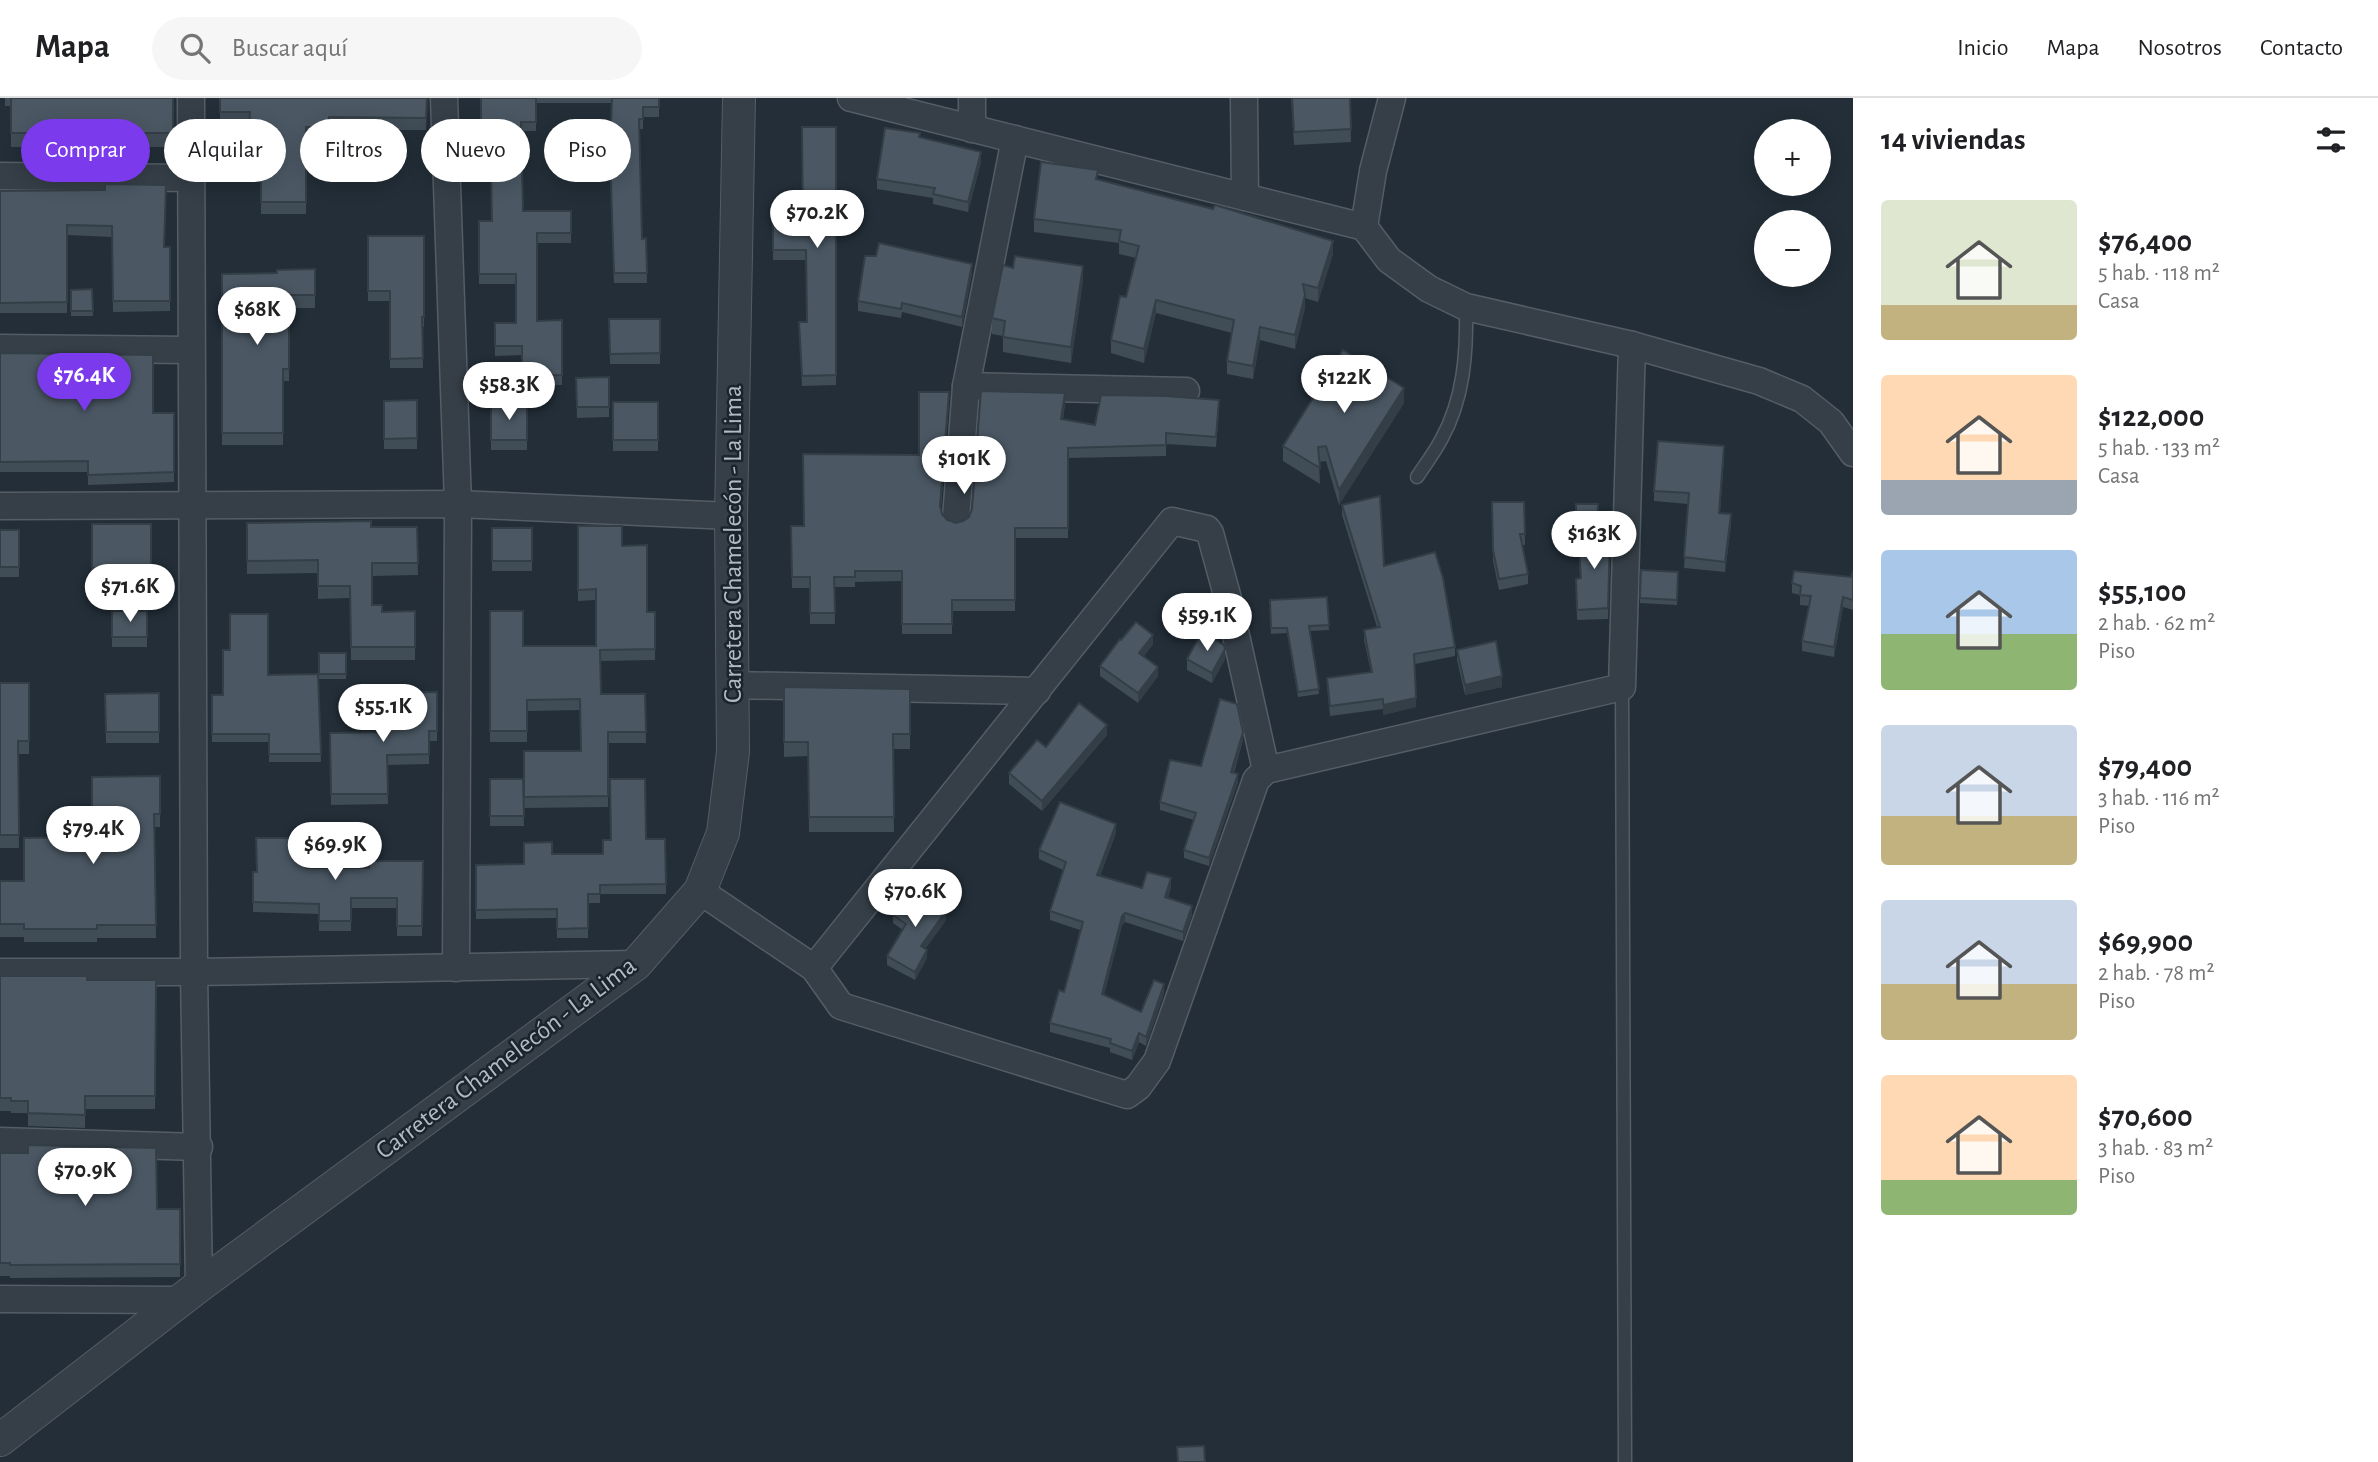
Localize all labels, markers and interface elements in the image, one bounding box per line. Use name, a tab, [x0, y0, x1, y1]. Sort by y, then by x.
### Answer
search box	[152, 17, 642, 80]
icon: search	[176, 29, 214, 67]
text: Mapa	[35, 31, 110, 64]
text: Buscar aquí	[232, 35, 348, 61]
text: Inicio	[1957, 36, 2008, 60]
text: Mapa	[2046, 36, 2100, 60]
text: Nosotros	[2138, 36, 2222, 60]
text: Contacto	[2260, 36, 2343, 60]
chip: Comprar	[21, 119, 150, 182]
chip: Alquilar	[164, 119, 286, 182]
chip: Filtros	[300, 119, 407, 182]
chip: Nuevo	[421, 119, 530, 182]
chip: Piso	[544, 119, 631, 182]
map controls	[1754, 119, 1831, 287]
button: +	[1754, 119, 1831, 196]
icon: filters	[2312, 121, 2350, 159]
text: 14 viviendas	[1881, 125, 2026, 155]
pin: $70.2K	[760, 190, 874, 250]
text: $70.2K	[786, 201, 848, 224]
button: −	[1754, 210, 1831, 287]
text: $76,400	[2098, 227, 2192, 257]
icon: home	[1937, 228, 2021, 312]
text: 5 hab. · 118 m²	[2098, 262, 2220, 285]
pin: $68K	[216, 288, 298, 347]
text: Casa	[2098, 290, 2140, 313]
text: $68K	[234, 298, 280, 321]
pin: $76.4K	[27, 354, 141, 413]
pin: $122K	[1295, 356, 1393, 415]
pin: $58.3K	[452, 362, 566, 422]
text: $76.4K	[53, 364, 115, 387]
text: $122K	[1317, 366, 1371, 389]
text: $58.3K	[479, 373, 539, 396]
street label: Carretera Chamelecón - La Lima	[720, 385, 746, 703]
text: $122,000	[2098, 402, 2204, 432]
icon: home	[1937, 403, 2021, 487]
pin: $101K	[915, 436, 1013, 496]
text: 5 hab. · 133 m²	[2098, 437, 2220, 460]
text: $101K	[938, 447, 990, 470]
text: Casa	[2098, 465, 2140, 488]
pin: $163K	[1545, 512, 1643, 571]
text: $163K	[1567, 522, 1621, 545]
pin: $71.6K	[73, 564, 187, 624]
text: $71.6K	[101, 575, 159, 598]
text: $55,100	[2098, 577, 2186, 607]
icon: home	[1937, 578, 2021, 662]
pin: $59.1K	[1150, 594, 1264, 653]
text: $59.1K	[1178, 604, 1236, 627]
text: 2 hab. · 62 m²	[2098, 612, 2215, 635]
text: Piso	[2098, 640, 2135, 663]
pin: $55.1K	[326, 684, 440, 744]
text: $55.1K	[354, 695, 412, 718]
text: $79,400	[2098, 752, 2192, 782]
icon: home	[1937, 753, 2021, 837]
text: 3 hab. · 116 m²	[2098, 787, 2220, 810]
pin: $79.4K	[36, 806, 150, 866]
text: Piso	[2098, 815, 2135, 838]
text: $79.4K	[62, 817, 124, 840]
pin: $69.9K	[278, 822, 392, 882]
text: $69.9K	[304, 833, 366, 856]
pin: $70.6K	[858, 870, 972, 929]
text: $70.6K	[884, 880, 946, 903]
text: $69,900	[2098, 927, 2193, 957]
icon: home	[1937, 928, 2021, 1012]
street label: Carretera Chamelecón - La Lima	[371, 952, 641, 1164]
text: 2 hab. · 78 m²	[2098, 962, 2214, 985]
text: Piso	[2098, 990, 2135, 1013]
text: $70,600	[2098, 1102, 2193, 1132]
icon: home	[1937, 1103, 2021, 1187]
text: 3 hab. · 83 m²	[2098, 1137, 2213, 1160]
pin: $70.9K	[28, 1148, 142, 1208]
text: $70.9K	[54, 1159, 116, 1182]
text: Piso	[2098, 1165, 2135, 1188]

